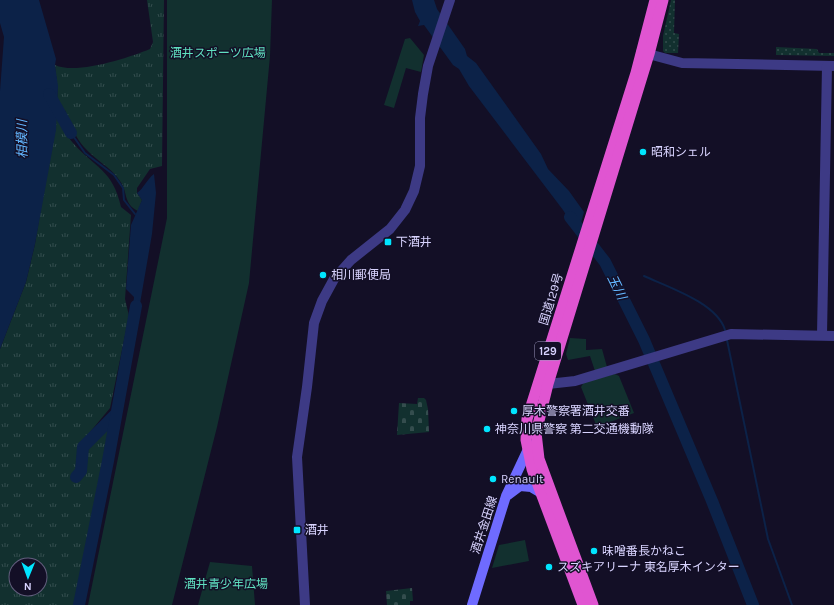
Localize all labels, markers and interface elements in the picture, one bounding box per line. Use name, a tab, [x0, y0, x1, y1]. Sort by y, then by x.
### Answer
park label: 酒井スポーツ広場	[170, 46, 266, 60]
water label: 相模川	[14, 117, 30, 159]
place label: 昭和シェル	[651, 145, 711, 159]
marker: 昭和シェル	[638, 147, 648, 157]
place label: 下酒井	[396, 235, 432, 249]
marker: 下酒井	[383, 237, 393, 247]
place label: 相川郵便局	[331, 268, 391, 282]
marker: 相川郵便局	[318, 270, 328, 280]
street label: 国道129号	[536, 271, 566, 327]
water label: 玉川	[605, 272, 630, 304]
road number: 129	[535, 342, 561, 360]
place label: 厚木警察署酒井交番	[522, 404, 630, 418]
marker: 厚木警察署酒井交番	[509, 406, 519, 416]
place label: 神奈川県警察 第二交通機動隊	[495, 422, 654, 436]
marker: 神奈川県警察 第二交通機動隊	[482, 424, 492, 434]
place label: Renault	[501, 472, 544, 486]
marker: Renault	[488, 474, 498, 484]
street label: 酒井金田線	[468, 494, 500, 556]
place label: 酒井	[305, 523, 329, 537]
marker: 酒井	[292, 525, 302, 535]
place label: 味噌番長かねこ	[602, 544, 686, 558]
marker: 味噌番長かねこ	[589, 546, 599, 556]
north arrow	[8, 557, 48, 597]
place label: スズキアリーナ 東名厚木インター	[557, 560, 740, 574]
marker: スズキアリーナ 東名厚木インター	[544, 562, 554, 572]
park label: 酒井青少年広場	[184, 577, 268, 591]
text: N	[24, 580, 32, 593]

